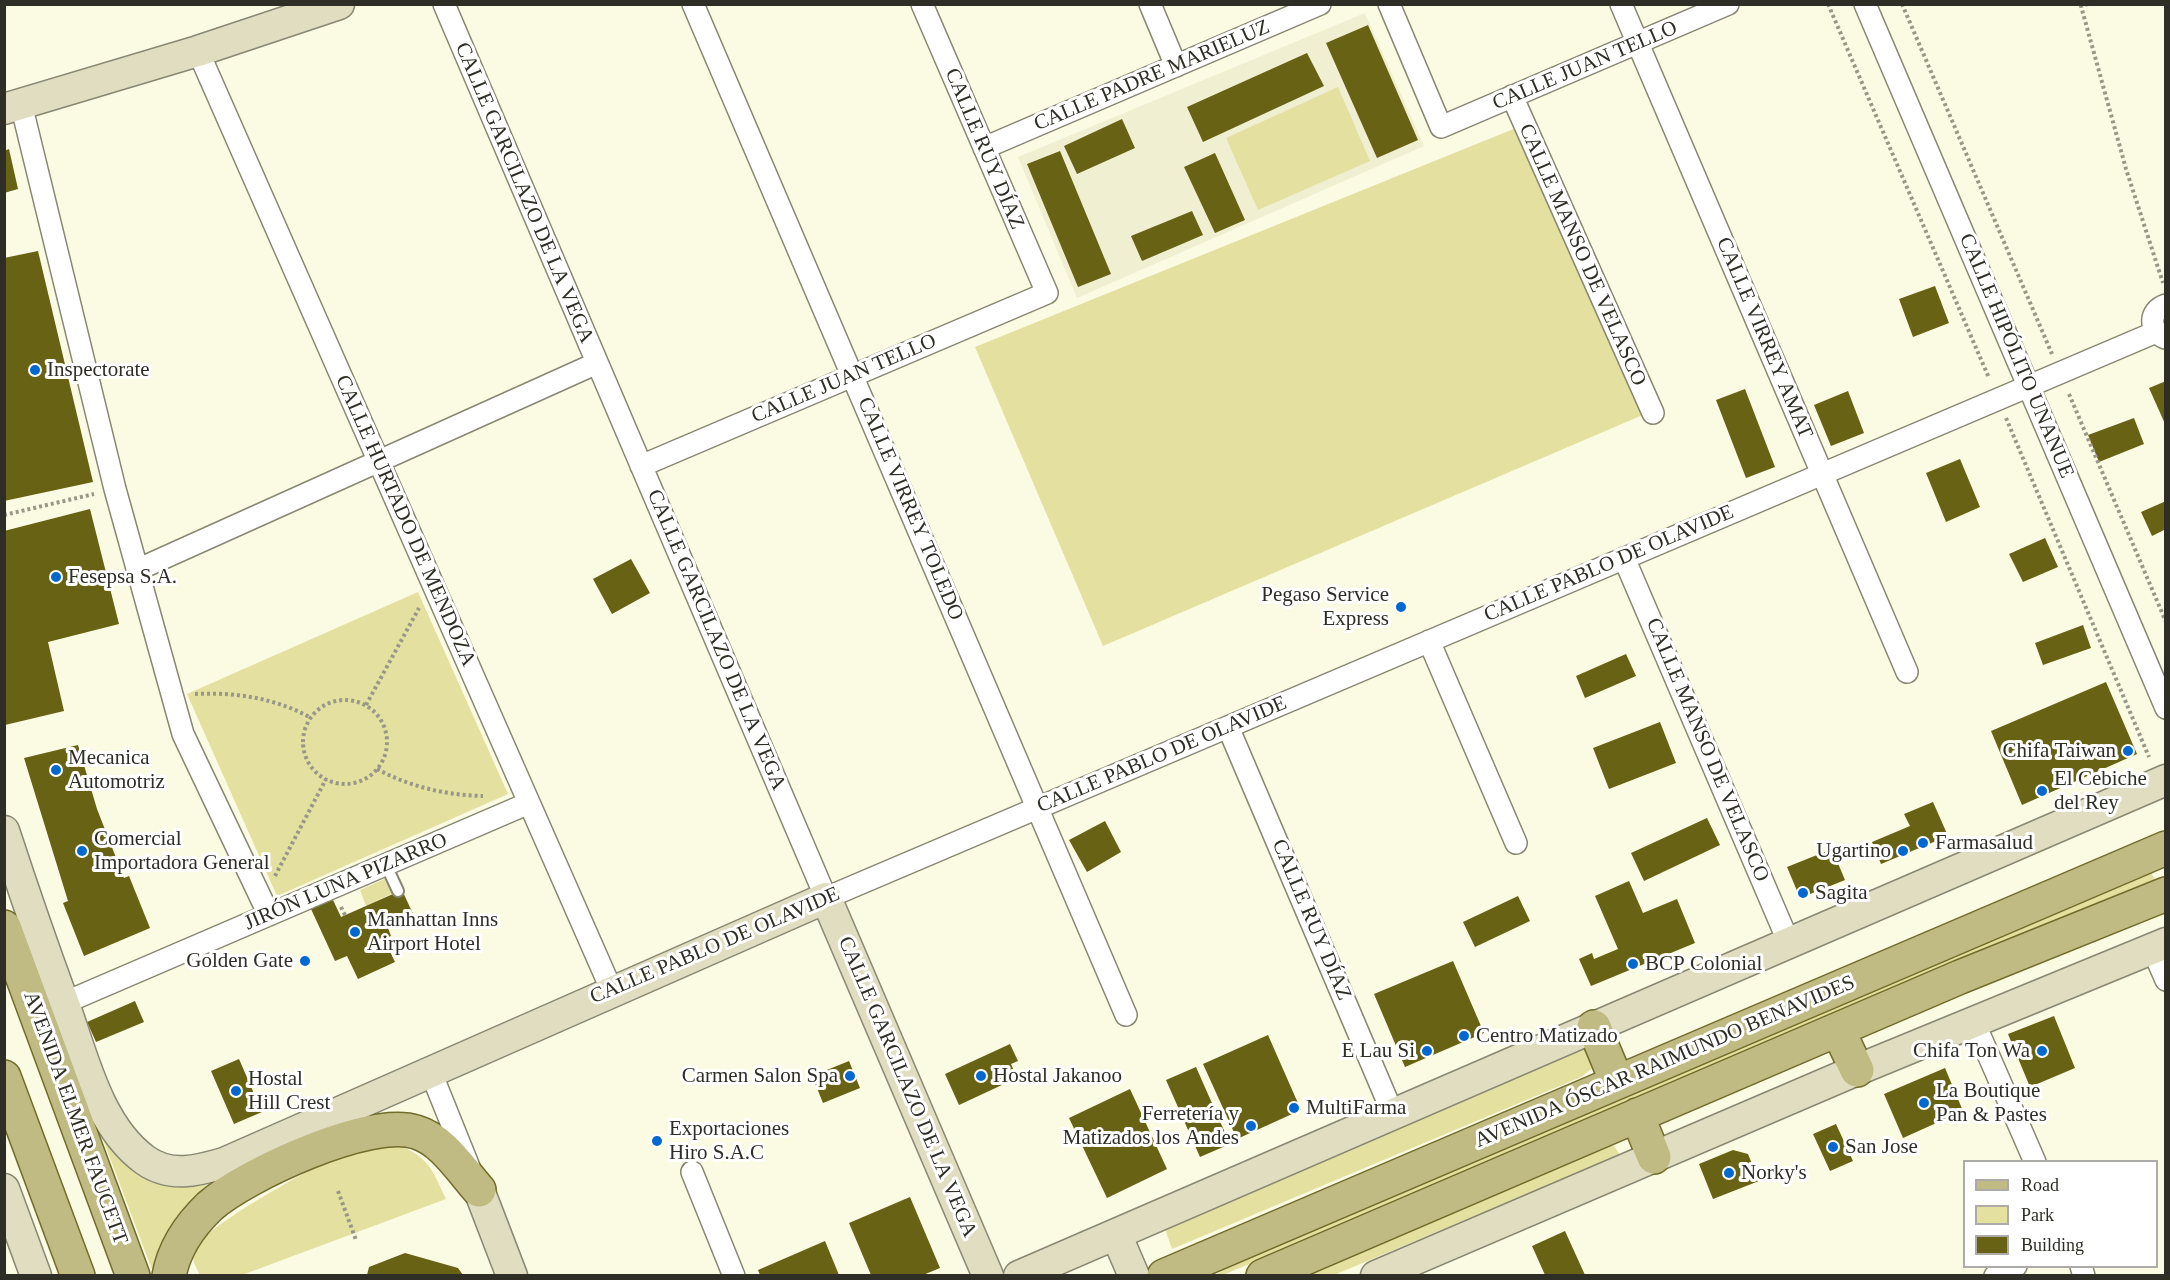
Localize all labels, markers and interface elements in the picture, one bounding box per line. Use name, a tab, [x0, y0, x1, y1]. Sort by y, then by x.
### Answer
street label: CALLE PADRE MARIELUZ	[1030, 15, 1274, 137]
street label: CALLE JUAN TELLO	[1489, 16, 1681, 116]
street label: CALLE GARCILAZO DE LA VEGA	[449, 39, 599, 347]
street label: CALLE RUY DÍAZ	[939, 65, 1029, 233]
street label: CALLE MANSO DE VELASCO	[1513, 120, 1651, 390]
street label: CALLE HIPÓLITO UNANUE	[1953, 230, 2079, 482]
street label: CALLE VIRREY AMAT	[1710, 234, 1818, 442]
street label: CALLE JUAN TELLO	[748, 329, 940, 429]
place label: Inspectorate	[47, 357, 150, 383]
marker: Inspectorate	[28, 363, 42, 377]
street label: CALLE HURTADO DE MENDOZA	[329, 371, 481, 671]
street label: CALLE VIRREY TOLEDO	[852, 394, 968, 624]
street label: CALLE GARCILAZO DE LA VEGA	[641, 486, 791, 794]
street label: CALLE PABLO DE OLAVIDE	[1480, 500, 1738, 628]
place label: Fesepsa S.A.	[68, 564, 177, 590]
marker: Fesepsa S.A.	[49, 570, 63, 584]
place label: Pegaso Service Express	[1261, 582, 1389, 632]
marker: Pegaso Service Express	[1394, 600, 1408, 614]
street label: CALLE MANSO DE VELASCO	[1640, 614, 1774, 886]
street label: CALLE PABLO DE OLAVIDE	[1033, 691, 1291, 819]
place label: Chifa Taiwan	[2003, 738, 2116, 764]
marker: Chifa Taiwan	[2121, 744, 2135, 758]
place label: Mecanica Automotriz	[68, 745, 165, 795]
marker: Mecanica Automotriz	[49, 763, 63, 777]
place label: El Cebiche del Rey	[2054, 766, 2147, 816]
marker: El Cebiche del Rey	[2035, 784, 2049, 798]
place label: Comercial Importadora General	[94, 826, 269, 876]
street label: JIRÓN LUNA PIZARRO	[241, 828, 451, 936]
place label: Farmasalud	[1935, 830, 2033, 856]
street label: CALLE RUY DÍAZ	[1266, 836, 1356, 1004]
marker: Farmasalud	[1916, 836, 1930, 850]
place label: Ugartino	[1816, 838, 1891, 864]
marker: Comercial Importadora General	[75, 844, 89, 858]
marker: Ugartino	[1896, 844, 1910, 858]
place label: Sagita	[1815, 880, 1867, 906]
street label: CALLE PABLO DE OLAVIDE	[586, 882, 844, 1010]
marker: Sagita	[1796, 886, 1810, 900]
place label: Manhattan Inns Airport Hotel	[367, 907, 498, 957]
marker: Manhattan Inns Airport Hotel	[348, 925, 362, 939]
street label: CALLE GARCILAZO DE LA VEGA	[832, 933, 982, 1241]
place label: Golden Gate	[186, 948, 293, 974]
place label: BCP Colonial	[1645, 951, 1762, 977]
marker: Golden Gate	[298, 954, 312, 968]
marker: BCP Colonial	[1626, 957, 1640, 971]
street label: AVENIDA ÓSCAR RAIMUNDO BENAVIDES	[1471, 970, 1859, 1154]
street label: AVENIDA ELMER FAUCETT	[17, 988, 133, 1248]
place label: Centro Matizado	[1476, 1023, 1618, 1049]
marker: Centro Matizado	[1457, 1029, 1471, 1043]
place label: E Lau Si	[1342, 1038, 1415, 1064]
place label: Chifa Ton Wa	[1913, 1038, 2030, 1064]
marker: E Lau Si	[1420, 1044, 1434, 1058]
marker: Chifa Ton Wa	[2035, 1044, 2049, 1058]
place label: Carmen Salon Spa	[682, 1063, 838, 1089]
place label: Hostal Jakanoo	[993, 1063, 1122, 1089]
place label: Hostal Hill Crest	[248, 1066, 330, 1116]
marker: Carmen Salon Spa	[843, 1069, 857, 1083]
marker: Hostal Jakanoo	[974, 1069, 988, 1083]
place label: La Boutique Pan & Pastes	[1936, 1078, 2047, 1128]
marker: Hostal Hill Crest	[229, 1084, 243, 1098]
place label: MultiFarma	[1306, 1095, 1406, 1121]
marker: La Boutique Pan & Pastes	[1917, 1096, 1931, 1110]
place label: Ferretería y Matizados los Andes	[1063, 1101, 1239, 1151]
marker: MultiFarma	[1287, 1101, 1301, 1115]
place label: Exportaciones Hiro S.A.C	[669, 1116, 789, 1166]
marker: Ferretería y Matizados los Andes	[1244, 1119, 1258, 1133]
marker: Exportaciones Hiro S.A.C	[650, 1134, 664, 1148]
place label: San Jose	[1845, 1134, 1918, 1160]
marker: San Jose	[1826, 1140, 1840, 1154]
place label: Norky's	[1741, 1160, 1807, 1186]
legend	[1963, 1160, 2158, 1268]
marker: Norky's	[1722, 1166, 1736, 1180]
text: Road	[2021, 1175, 2059, 1195]
text: Park	[2021, 1205, 2054, 1225]
text: Building	[2021, 1235, 2084, 1255]

